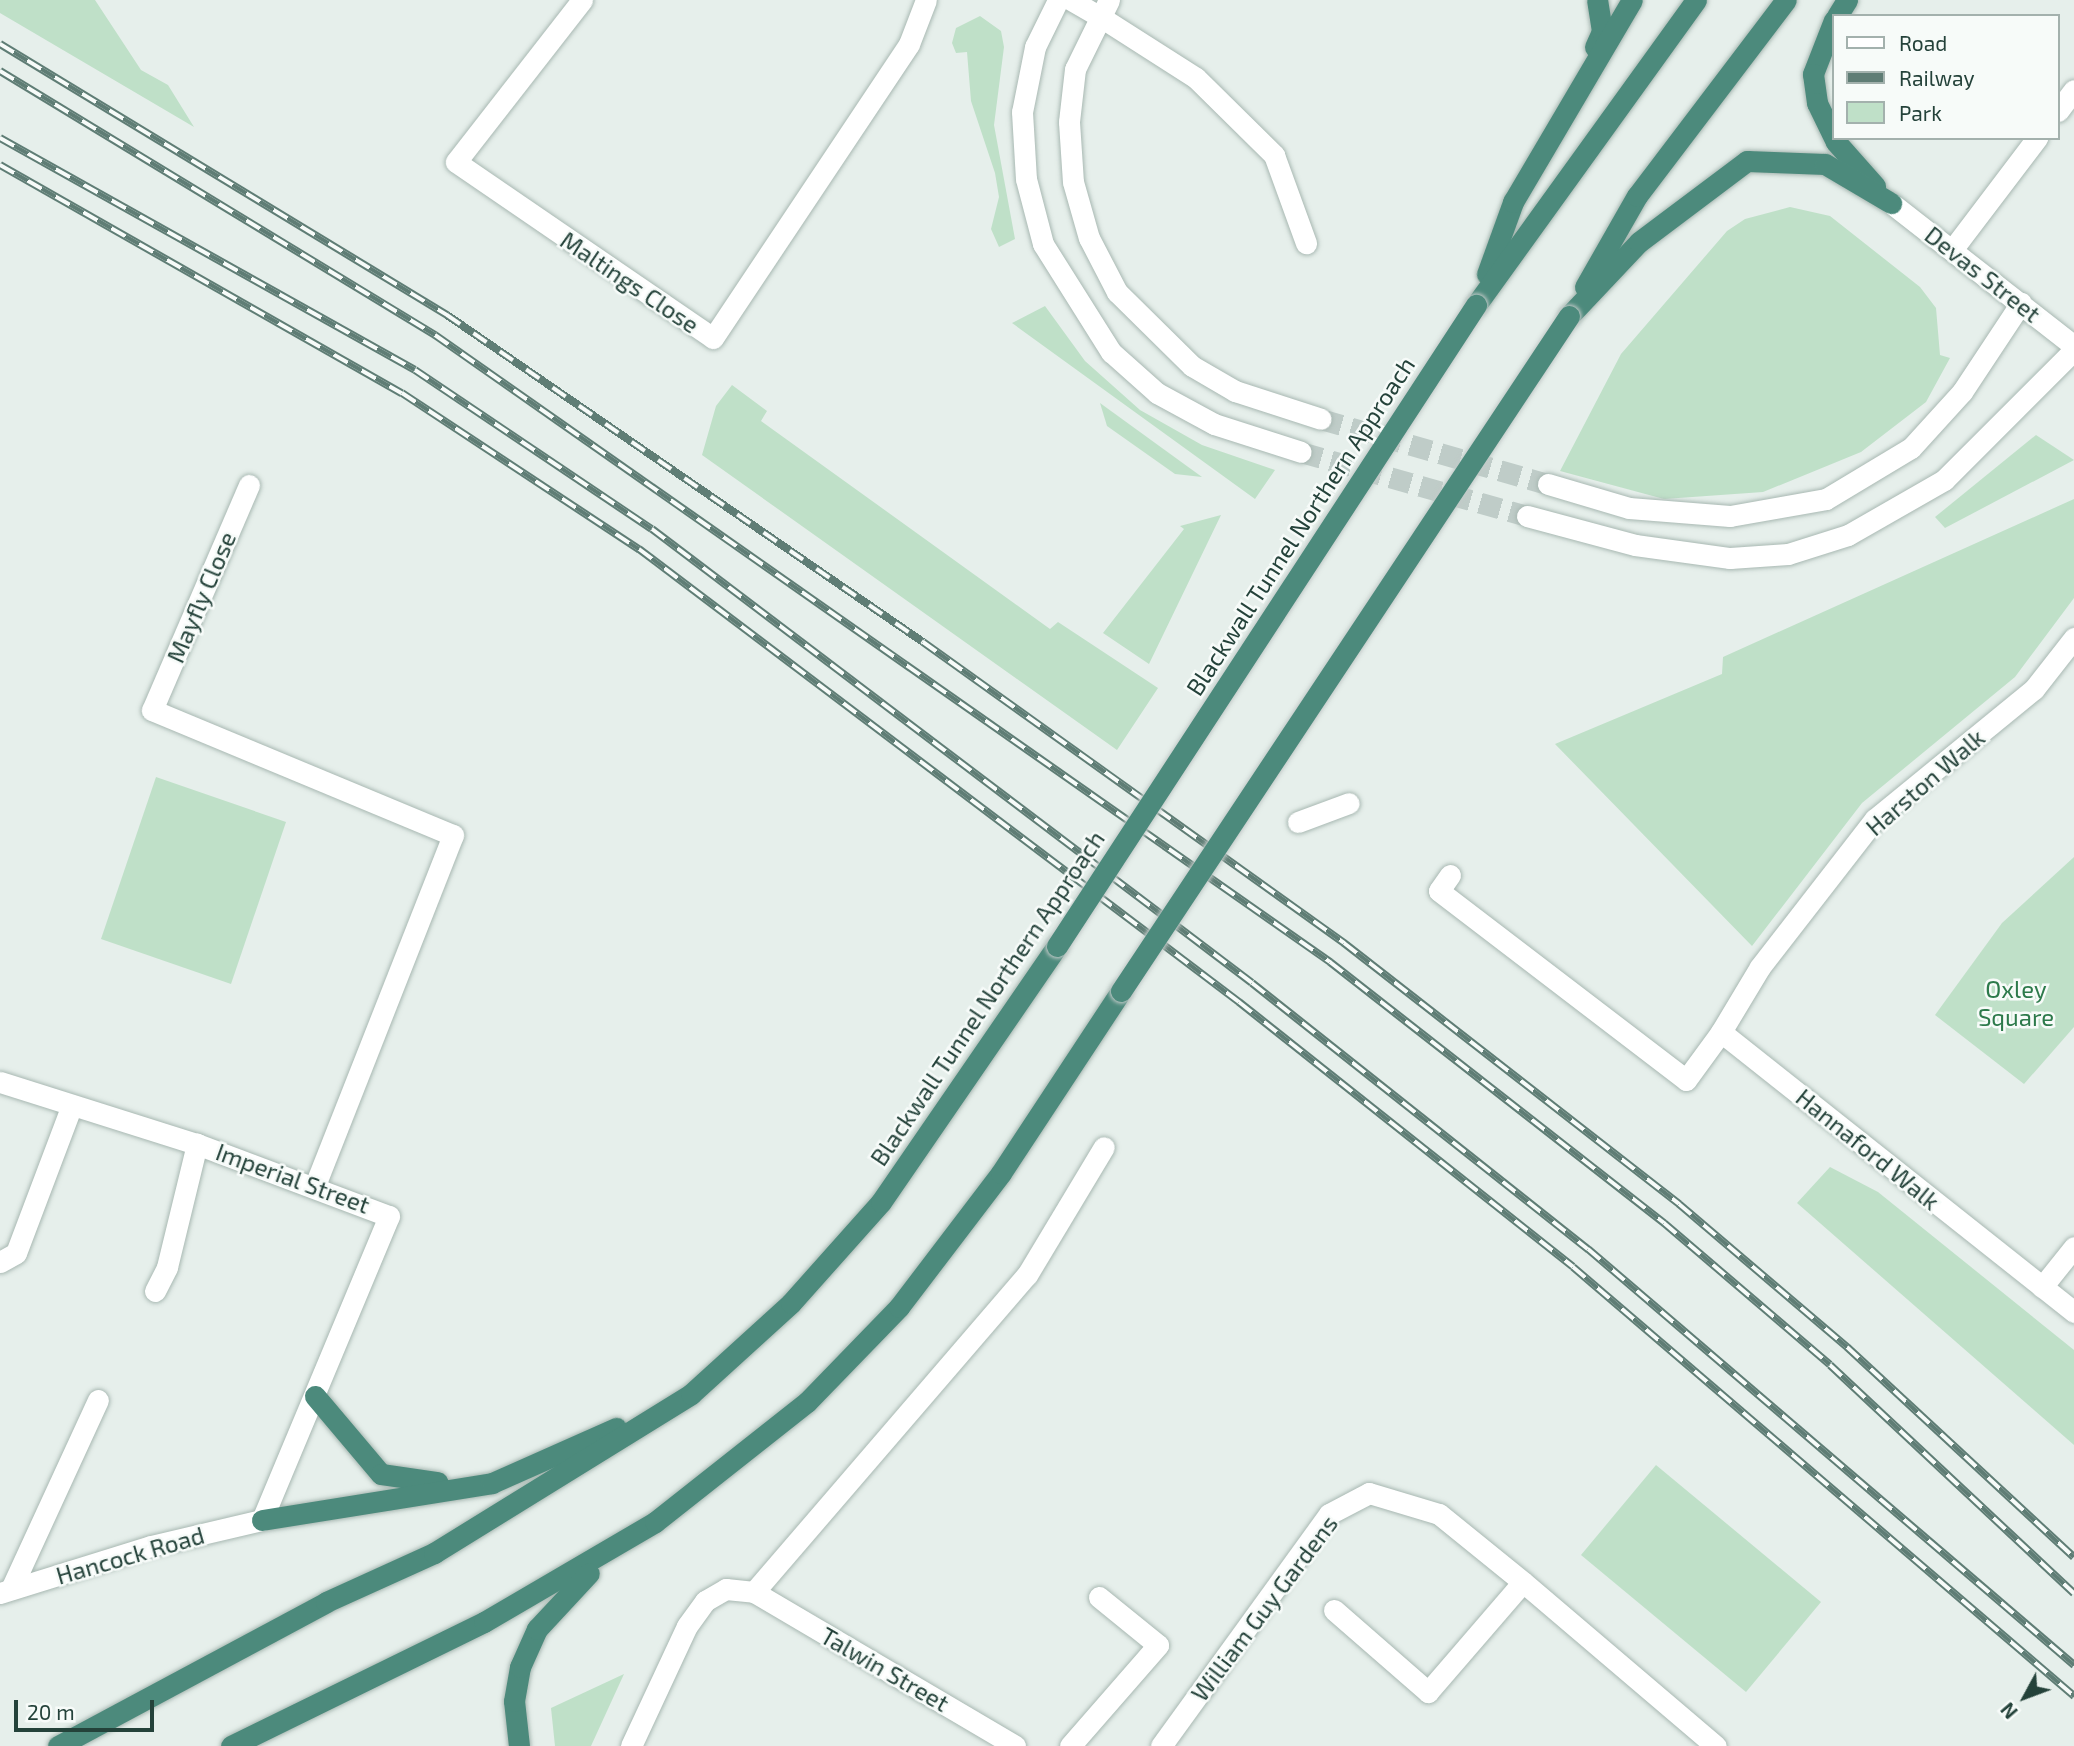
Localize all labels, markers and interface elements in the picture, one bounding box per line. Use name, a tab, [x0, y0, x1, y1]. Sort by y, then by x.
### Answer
legend	[1832, 14, 2060, 140]
text: Road	[1899, 30, 1947, 55]
text: Railway	[1899, 65, 1975, 90]
text: Park	[1899, 100, 1942, 125]
street label: Devas Street	[1919, 220, 2047, 328]
street label: Maltings Close	[555, 225, 705, 339]
street label: Blackwall Tunnel Northern Approach	[1179, 350, 1421, 702]
street label: Mayfly Close	[160, 527, 242, 667]
street label: Harston Walk	[1860, 723, 1990, 841]
street label: Blackwall Tunnel Northern Approach	[863, 824, 1111, 1172]
park label: Oxley Square	[1978, 975, 2054, 1031]
street label: Hannaford Walk	[1790, 1082, 1946, 1216]
street label: Imperial Street	[212, 1137, 374, 1219]
street label: William Guy Gardens	[1185, 1509, 1343, 1707]
street label: Hancock Road	[53, 1520, 207, 1590]
street label: Talwin Street	[816, 1621, 954, 1717]
north arrow	[1990, 1662, 2060, 1732]
scale bar	[18, 1686, 158, 1730]
text: N	[1996, 1698, 2022, 1724]
text: 20 m	[27, 1699, 75, 1724]

